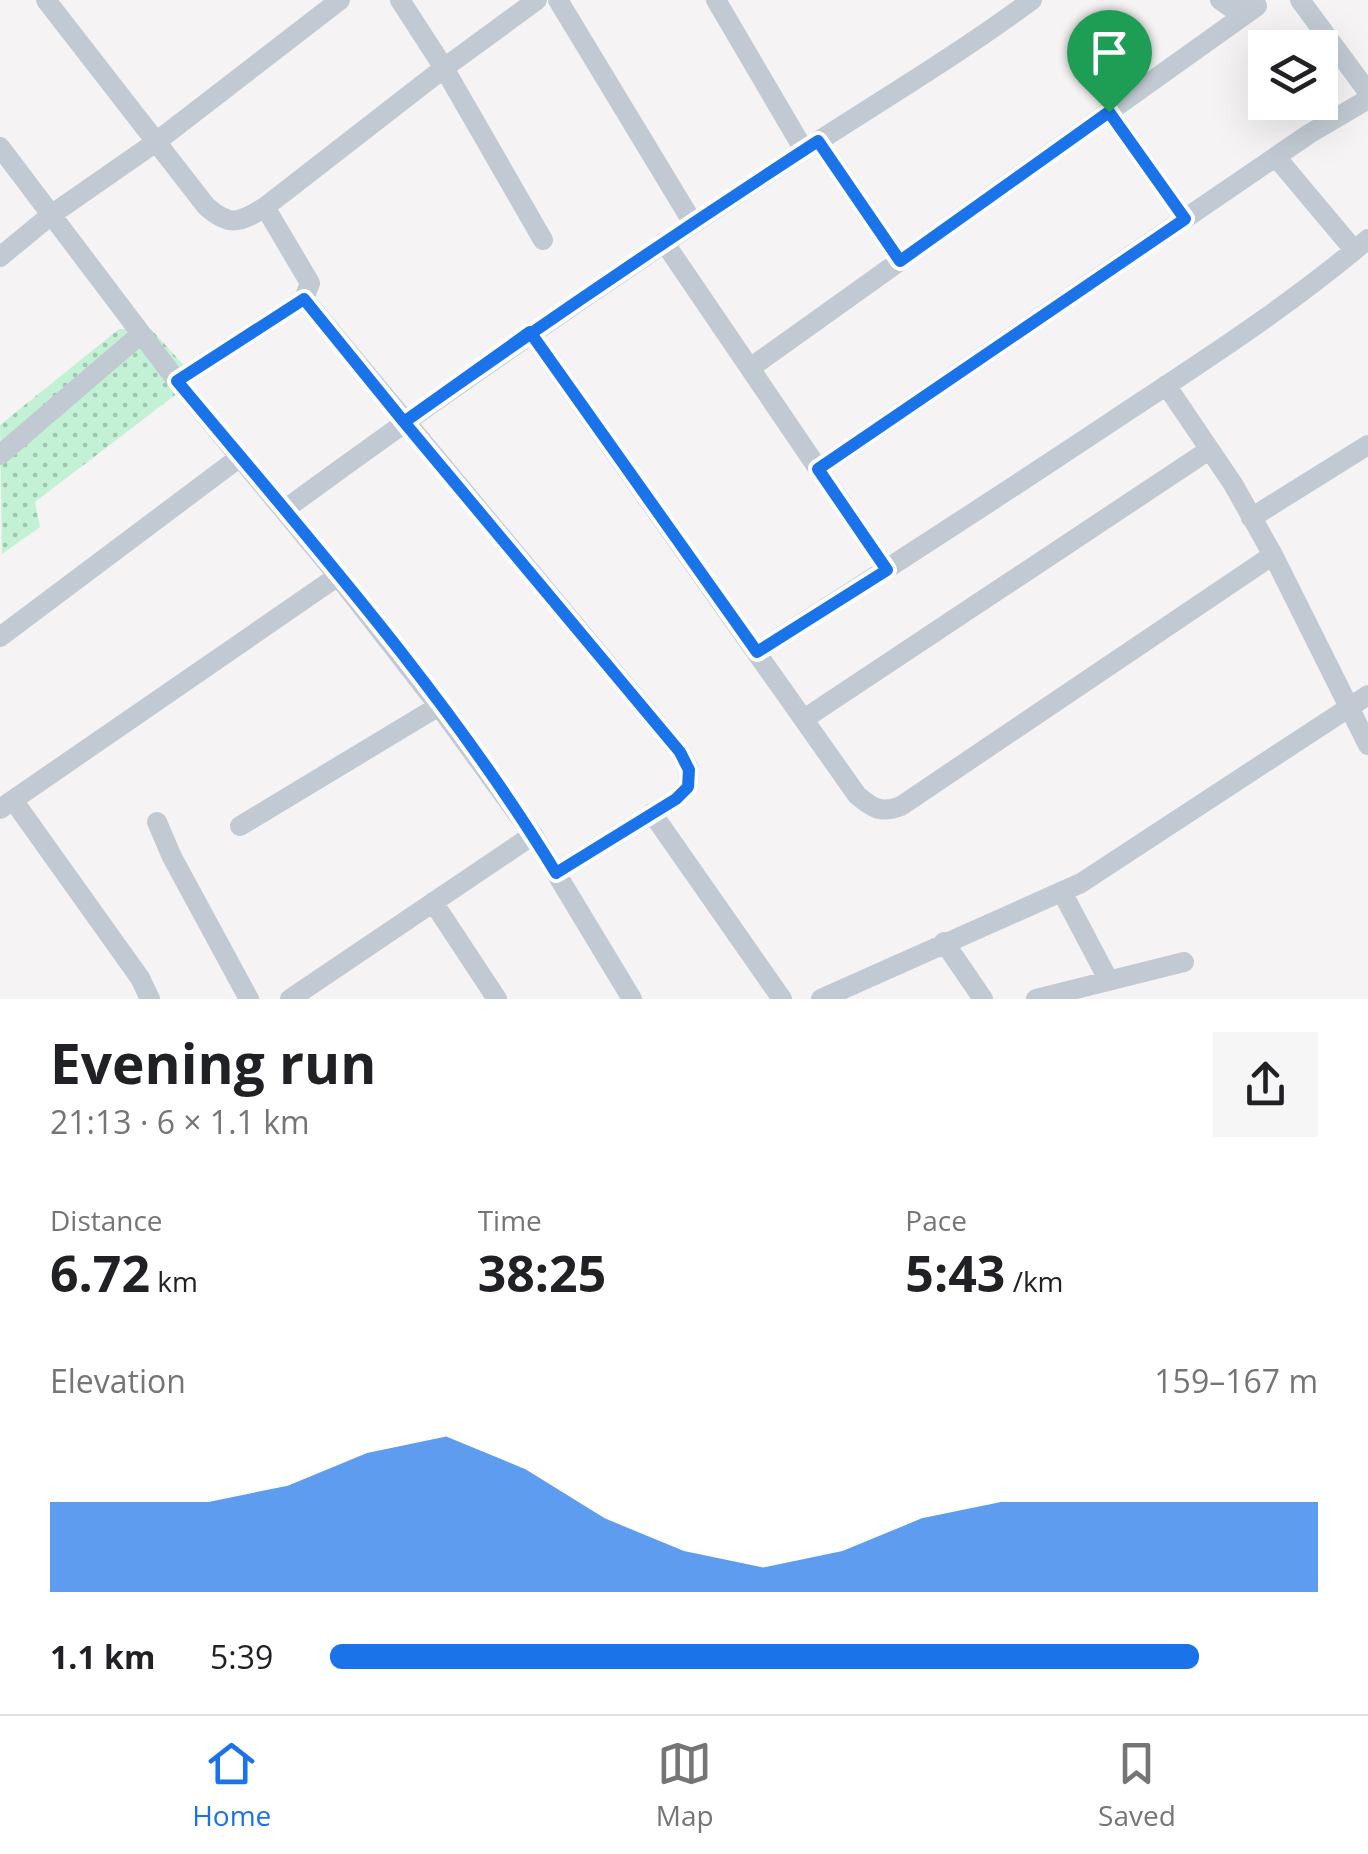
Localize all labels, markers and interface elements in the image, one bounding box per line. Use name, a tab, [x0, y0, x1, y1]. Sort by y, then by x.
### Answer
pin	[1067, 10, 1152, 113]
icon: arrive	[1082, 25, 1137, 80]
map controls	[1248, 30, 1338, 120]
button: layers	[1248, 30, 1338, 120]
text: Evening run	[50, 1025, 376, 1100]
button: share	[1213, 1032, 1318, 1137]
text: 21:13 · 6 × 1.1 km	[50, 1100, 310, 1143]
text: Distance	[50, 1201, 163, 1239]
text: Time	[478, 1201, 542, 1239]
text: Pace	[905, 1201, 967, 1239]
text: 6.72	[50, 1239, 150, 1307]
text: 38:25	[478, 1239, 606, 1307]
text: 5:43	[905, 1239, 1005, 1307]
text: km	[150, 1262, 198, 1300]
text: /km	[1005, 1262, 1064, 1300]
text: Elevation	[50, 1359, 186, 1402]
text: 159–167 m	[1154, 1359, 1318, 1402]
text: 1.1 km	[50, 1635, 155, 1678]
text: 5:39	[210, 1635, 273, 1678]
tab: Home	[192, 1736, 271, 1834]
tab: Map	[656, 1736, 714, 1834]
tab: Saved	[1098, 1736, 1176, 1834]

